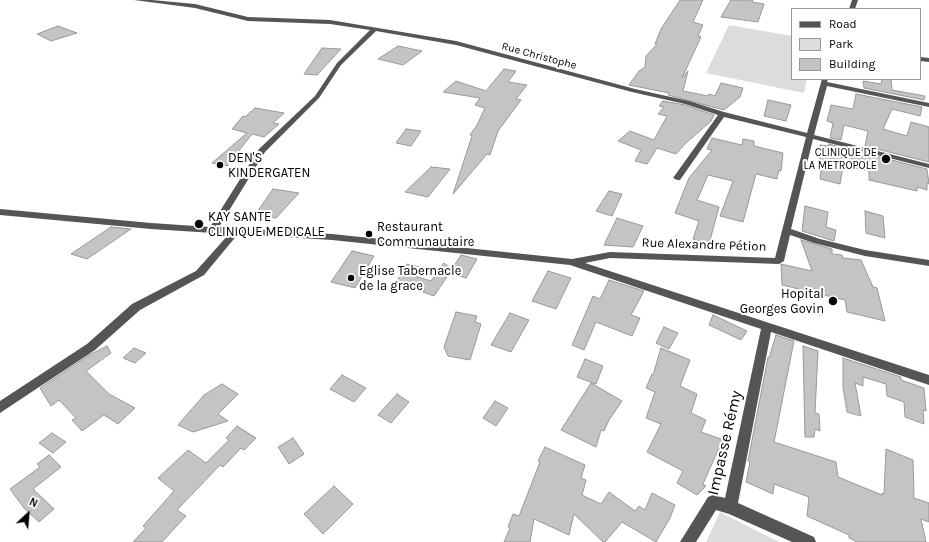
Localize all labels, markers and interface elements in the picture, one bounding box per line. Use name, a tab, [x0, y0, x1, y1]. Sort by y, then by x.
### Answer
legend	[791, 8, 921, 80]
text: Road	[829, 17, 857, 31]
text: Park	[829, 37, 853, 51]
street label: Rue Christophe	[500, 40, 578, 72]
text: Building	[829, 57, 875, 71]
place label: CLINIQUE DE LA METROPOLE	[804, 146, 877, 172]
place label: DEN'S KINDERGATEN	[228, 150, 310, 181]
marker: CLINIQUE DE LA METROPOLE	[880, 153, 892, 165]
marker: DEN'S KINDERGATEN	[215, 160, 225, 170]
place label: KAY SANTE CLINIQUE MEDICALE	[208, 209, 325, 240]
marker: KAY SANTE CLINIQUE MEDICALE	[193, 218, 205, 230]
place label: Restaurant Communautaire	[377, 219, 474, 250]
marker: Restaurant Communautaire	[364, 229, 374, 239]
street label: Rue Alexandre Pétion	[641, 235, 767, 255]
place label: Eglise Tabernacle de la grace	[359, 263, 461, 294]
marker: Eglise Tabernacle de la grace	[346, 273, 356, 283]
place label: Hopital Georges Govin	[740, 286, 824, 317]
marker: Hopital Georges Govin	[827, 295, 839, 307]
street label: Impasse Rémy	[704, 389, 746, 497]
north arrow	[8, 494, 48, 534]
text: N	[27, 495, 40, 510]

